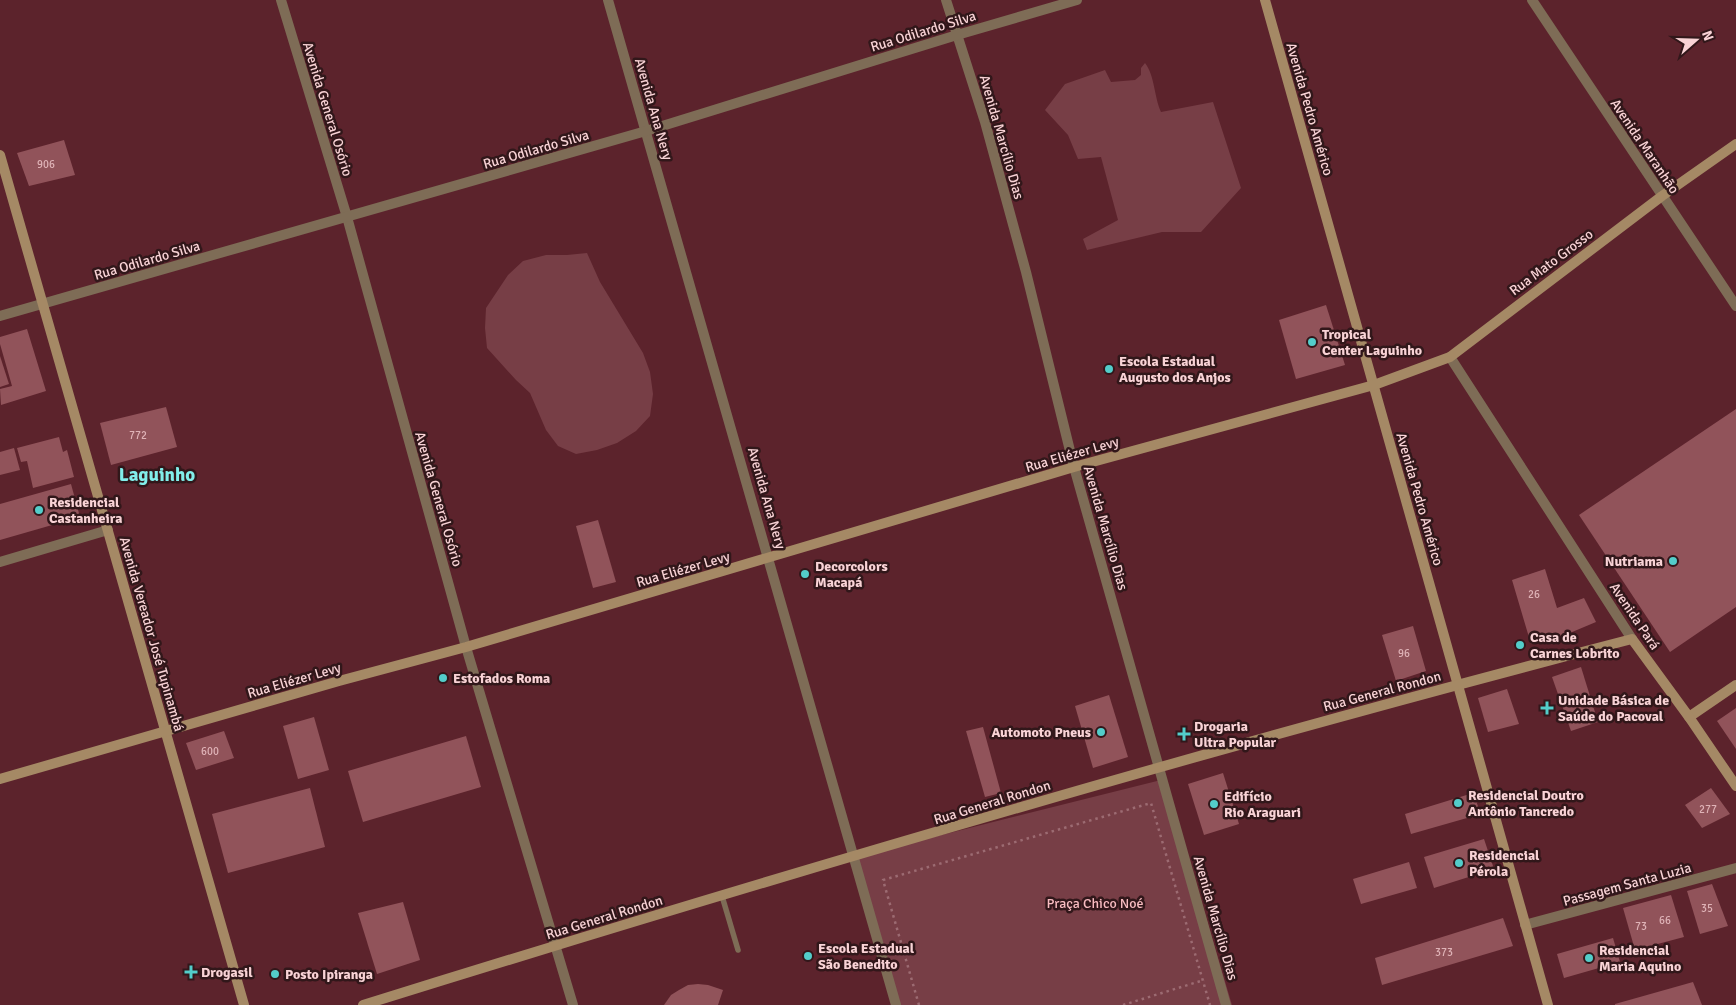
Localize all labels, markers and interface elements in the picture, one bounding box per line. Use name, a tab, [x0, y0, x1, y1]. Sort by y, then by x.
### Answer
street label: Rua Odilardo Silva	[868, 7, 978, 56]
north arrow	[1671, 15, 1721, 65]
text: N	[1698, 28, 1717, 43]
street label: Avenida General Osório	[299, 40, 356, 178]
street label: Avenida Pedro Américo	[1282, 41, 1337, 178]
street label: Avenida Ana Nery	[631, 56, 676, 163]
street label: Avenida Marcílio Dias	[976, 73, 1027, 201]
street label: Avenida Maranhão	[1607, 96, 1683, 197]
street label: Rua Odilardo Silva	[481, 126, 591, 173]
house number: 906	[37, 158, 55, 171]
street label: Rua Mato Grosso	[1506, 226, 1596, 299]
street label: Rua Odilardo Silva	[92, 237, 202, 284]
place label: Tropical Center Laguinho	[1322, 326, 1422, 359]
marker: Tropical Center Laguinho	[1306, 336, 1318, 348]
place label: Escola Estadual Augusto dos Anjos	[1119, 353, 1231, 386]
marker: Escola Estadual Augusto dos Anjos	[1103, 363, 1115, 375]
house number: 772	[129, 429, 147, 442]
street label: Avenida General Osório	[411, 430, 466, 569]
street label: Avenida Pedro Américo	[1392, 431, 1447, 568]
street label: Rua Eliézer Levy	[1023, 433, 1121, 476]
street label: Avenida Ana Nery	[744, 445, 789, 552]
district label: Laguinho	[119, 463, 195, 487]
street label: Avenida Marcílio Dias	[1080, 464, 1131, 592]
place label: Residencial Castanheira	[49, 494, 122, 527]
marker: Residencial Castanheira	[33, 504, 45, 516]
street label: Avenida Vereador José Tupinambá	[116, 535, 187, 733]
street label: Rua Eliézer Levy	[634, 548, 732, 591]
place label: Nutriama	[1605, 553, 1663, 570]
marker: Nutriama	[1667, 555, 1679, 567]
place label: Decorcolors Macapá	[815, 558, 888, 591]
marker: Decorcolors Macapá	[799, 568, 811, 580]
street label: Avenida Pará	[1606, 579, 1663, 653]
house number: 26	[1528, 588, 1540, 601]
place label: Casa de Carnes Lobrito	[1530, 629, 1620, 662]
marker: Casa de Carnes Lobrito	[1514, 639, 1526, 651]
house number: 96	[1398, 647, 1410, 660]
street label: Rua Eliézer Levy	[245, 659, 343, 702]
street label: Rua General Rondon	[1321, 668, 1443, 715]
place label: Estofados Roma	[453, 670, 550, 687]
marker: Estofados Roma	[437, 672, 449, 684]
place label: Unidade Básica de Saúde do Pacoval	[1558, 692, 1669, 725]
marker: Unidade Básica de Saúde do Pacoval	[1540, 701, 1554, 715]
place label: Drogaria Ultra Popular	[1194, 718, 1277, 751]
place label: Automoto Pneus	[991, 724, 1091, 741]
marker: Automoto Pneus	[1095, 726, 1107, 738]
marker: Drogaria Ultra Popular	[1178, 728, 1190, 740]
house number: 600	[201, 745, 219, 758]
street label: Rua General Rondon	[932, 777, 1053, 828]
place label: Residencial Doutro Antônio Tancredo	[1468, 787, 1584, 820]
place label: Edifício Rio Araguari	[1224, 788, 1301, 821]
marker: Residencial Doutro Antônio Tancredo	[1452, 797, 1464, 809]
marker: Edifício Rio Araguari	[1208, 798, 1220, 810]
house number: 277	[1699, 803, 1717, 816]
place label: Residencial Pérola	[1469, 847, 1540, 880]
street label: Avenida Marcílio Dias	[1190, 854, 1241, 982]
marker: Residencial Pérola	[1453, 857, 1465, 869]
street label: Passagem Santa Luzia	[1561, 859, 1693, 910]
street label: Rua General Rondon	[544, 892, 665, 943]
park label: Praça Chico Noé	[1046, 895, 1144, 912]
house number: 35	[1701, 902, 1713, 915]
house number: 66	[1659, 914, 1671, 927]
house number: 73	[1635, 920, 1647, 933]
place label: Escola Estadual São Benedito	[818, 940, 915, 973]
place label: Residencial Maria Aquino	[1599, 942, 1681, 975]
house number: 373	[1435, 946, 1453, 959]
marker: Escola Estadual São Benedito	[802, 950, 814, 962]
marker: Residencial Maria Aquino	[1583, 952, 1595, 964]
place label: Drogasil	[201, 964, 253, 981]
marker: Drogasil	[185, 966, 197, 978]
place label: Posto Ipiranga	[285, 966, 373, 983]
marker: Posto Ipiranga	[269, 968, 281, 980]

